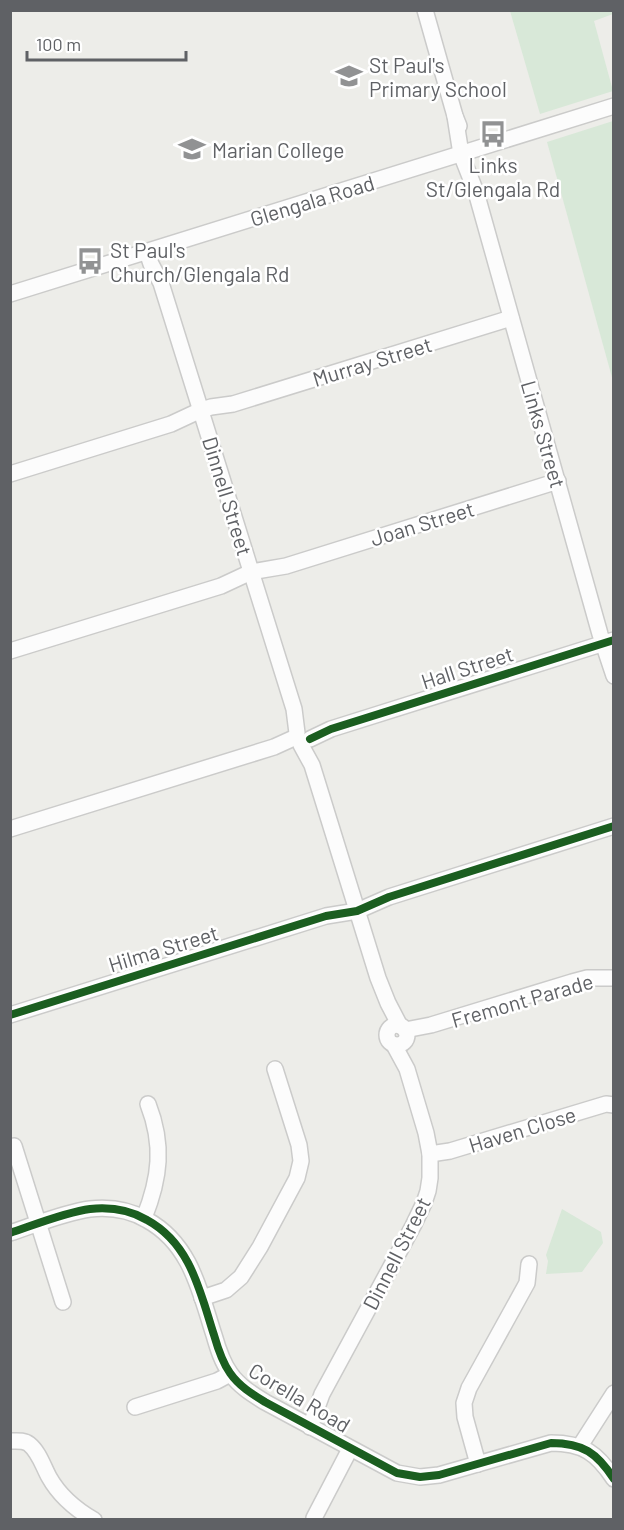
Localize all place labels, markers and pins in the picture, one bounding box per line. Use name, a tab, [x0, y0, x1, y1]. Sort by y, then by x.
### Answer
place label: St Paul's Primary School	[369, 52, 507, 101]
school or university icon: St Paul's Primary School	[334, 61, 364, 91]
bus stop icon: Links St/Glengala Rd	[478, 119, 508, 149]
school or university icon: Marian College	[177, 134, 207, 164]
place label: Marian College	[212, 137, 344, 162]
place label: Links St/Glengala Rd	[426, 152, 560, 201]
place label: St Paul's Church/Glengala Rd	[110, 237, 289, 286]
bus stop icon: St Paul's Church/Glengala Rd	[75, 246, 105, 276]

